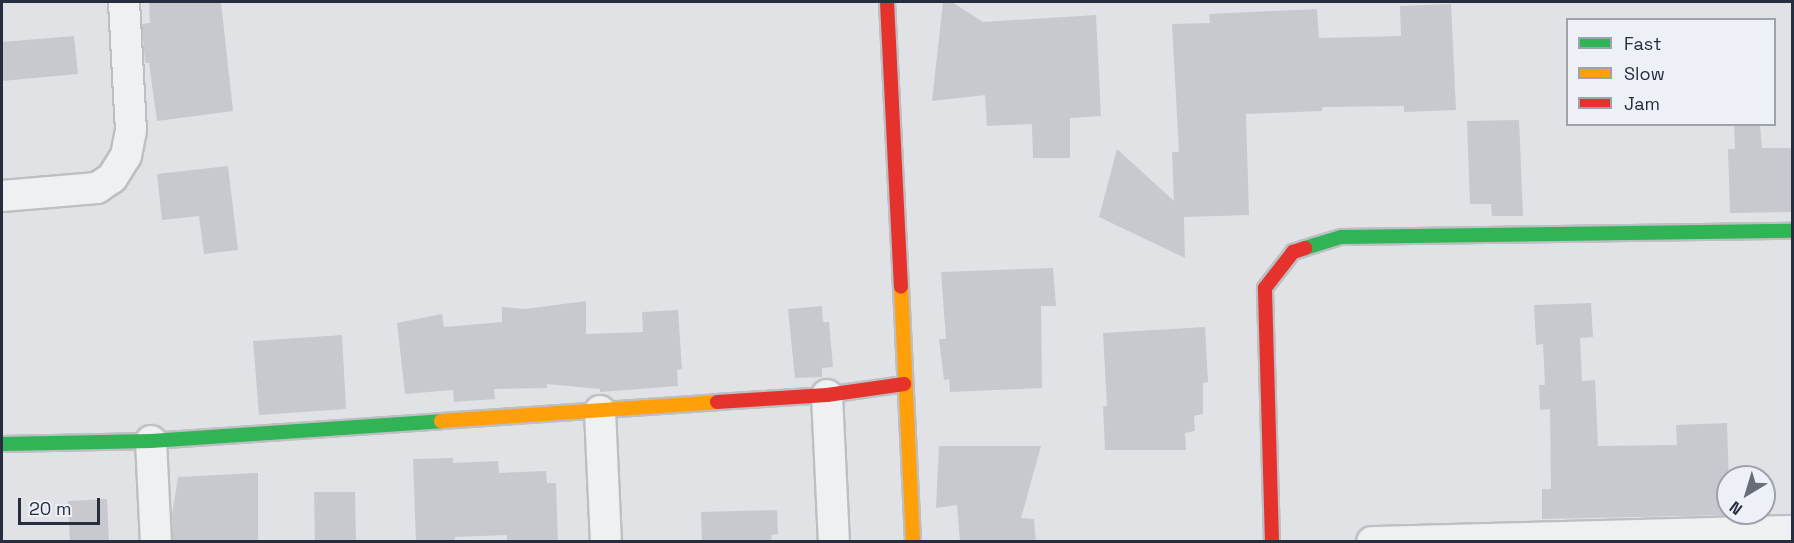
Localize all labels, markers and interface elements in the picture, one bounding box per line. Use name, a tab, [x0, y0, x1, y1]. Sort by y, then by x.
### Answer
legend	[1566, 18, 1776, 126]
text: Fast	[1624, 32, 1661, 55]
text: Slow	[1624, 62, 1665, 85]
text: Jam	[1624, 92, 1660, 115]
north arrow	[1716, 465, 1776, 525]
scale bar	[21, 486, 104, 524]
text: N	[1725, 496, 1747, 520]
text: 20 m	[29, 497, 72, 520]

